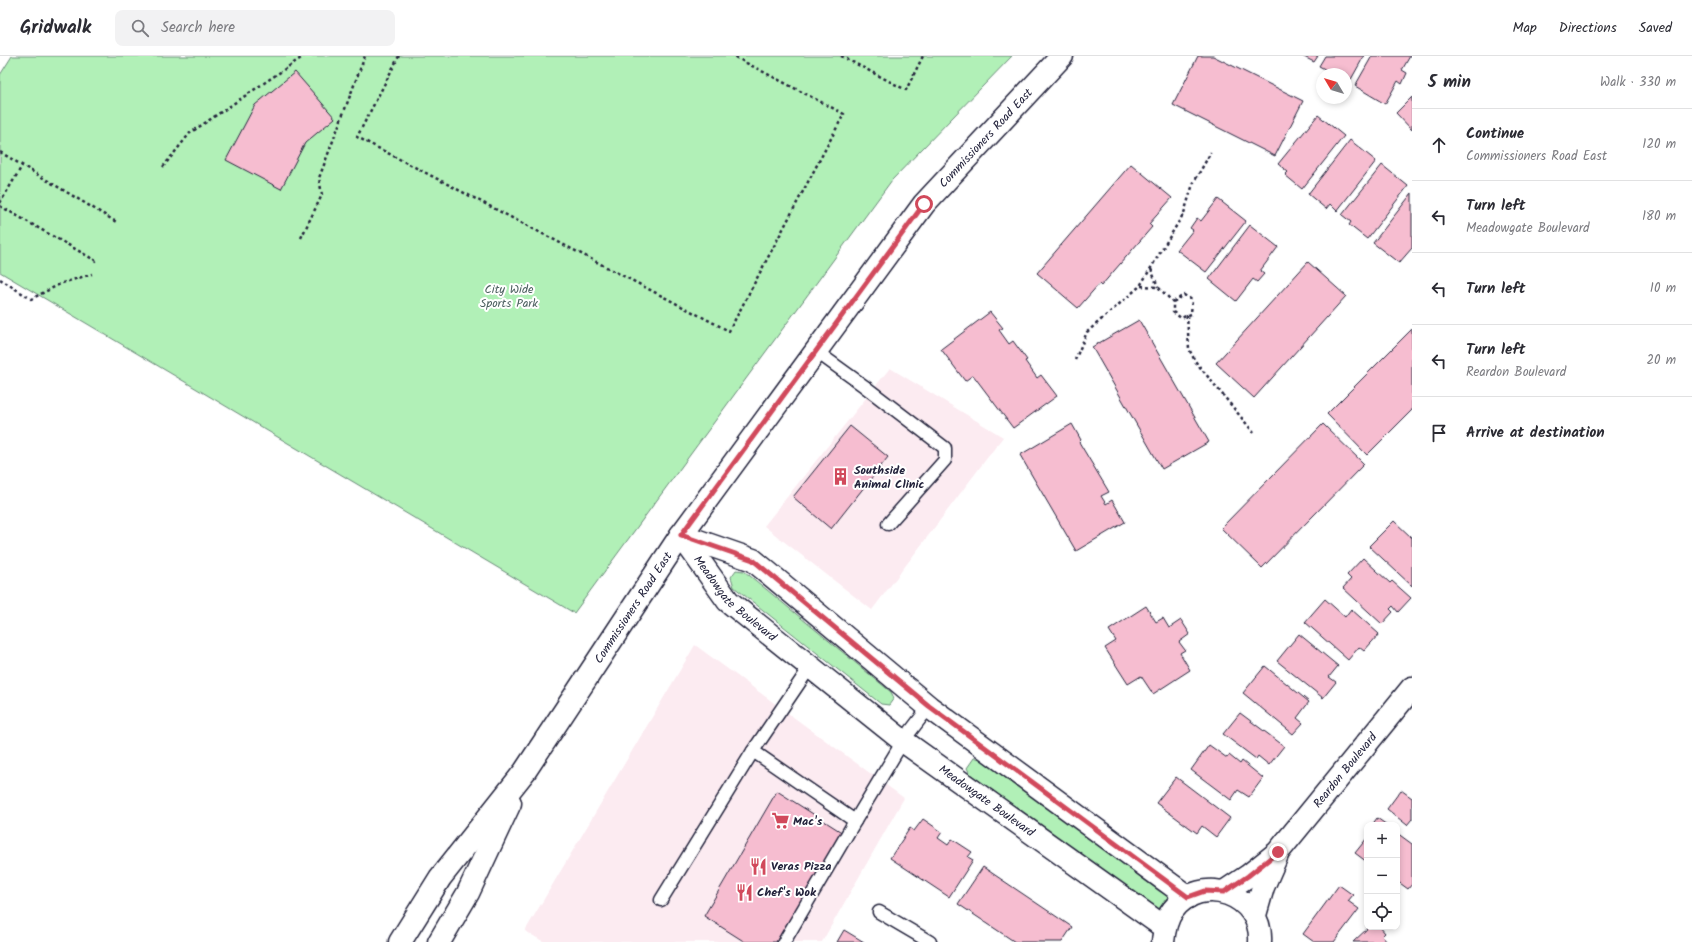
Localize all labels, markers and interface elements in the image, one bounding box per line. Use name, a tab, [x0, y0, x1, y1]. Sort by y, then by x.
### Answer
search box	[115, 10, 395, 46]
text: Gridwalk	[20, 13, 91, 43]
text: Search here	[161, 16, 235, 40]
icon: search	[129, 17, 151, 39]
text: Map	[1512, 17, 1537, 39]
text: Directions	[1559, 17, 1617, 39]
text: Saved	[1639, 17, 1672, 39]
north arrow	[1316, 68, 1352, 104]
text: 5 min	[1428, 69, 1471, 96]
text: Walk · 330 m	[1600, 72, 1676, 93]
street label: Commissioners Road East	[934, 84, 1037, 192]
text: Continue	[1466, 122, 1524, 146]
icon: ahead	[1428, 134, 1450, 156]
text: 120 m	[1642, 134, 1676, 155]
text: Commissioners Road East	[1466, 146, 1607, 167]
text: Turn left	[1466, 194, 1526, 218]
route start	[915, 195, 933, 213]
icon: left	[1428, 206, 1450, 228]
text: 180 m	[1642, 206, 1676, 227]
text: Meadowgate Boulevard	[1466, 218, 1590, 239]
text: Turn left	[1466, 277, 1526, 301]
icon: left	[1428, 278, 1450, 300]
text: 10 m	[1650, 278, 1676, 299]
park label: City Wide Sports Park	[480, 280, 538, 313]
text: Turn left	[1466, 338, 1526, 362]
icon: left	[1428, 350, 1450, 372]
text: 20 m	[1646, 350, 1676, 371]
text: Reardon Boulevard	[1466, 362, 1566, 383]
text: Arrive at destination	[1466, 421, 1605, 445]
icon: arrive	[1428, 422, 1450, 444]
place label: Southside Animal Clinic	[854, 461, 925, 494]
building icon: Southside Animal Clinic	[831, 467, 851, 487]
street label: Commissioners Road East	[589, 548, 677, 667]
street label: Meadowgate Boulevard	[689, 551, 782, 647]
street label: Reardon Boulevard	[1308, 727, 1382, 812]
street label: Meadowgate Boulevard	[935, 760, 1040, 842]
supermarket icon: Mac's	[770, 811, 790, 831]
place label: Mac's	[793, 812, 823, 831]
map controls	[1364, 822, 1400, 930]
button: +	[1364, 822, 1400, 858]
route end	[1269, 843, 1287, 861]
restaurant icon: Veras Pizza	[748, 856, 768, 876]
place label: Veras Pizza	[771, 857, 831, 876]
button: −	[1364, 858, 1400, 894]
restaurant icon: Chef's Wok	[734, 882, 754, 902]
place label: Chef's Wok	[757, 883, 817, 902]
button: locate	[1364, 894, 1400, 930]

